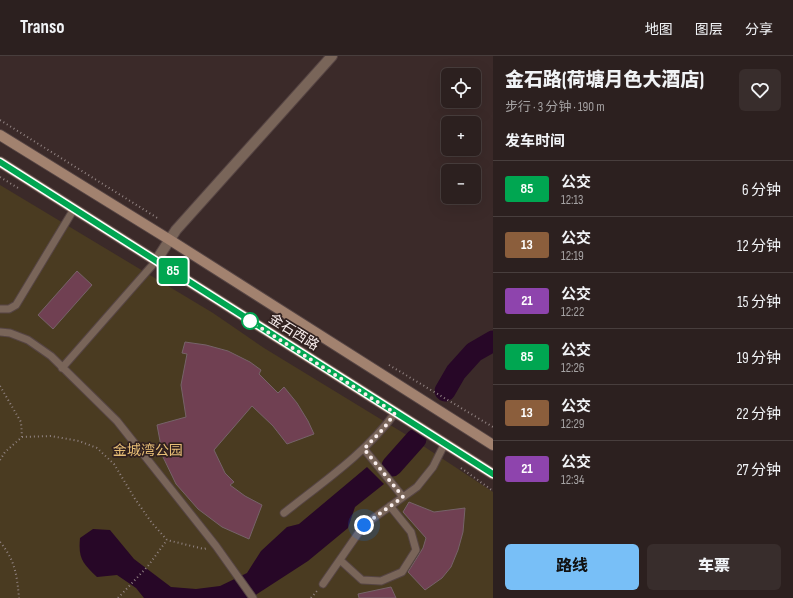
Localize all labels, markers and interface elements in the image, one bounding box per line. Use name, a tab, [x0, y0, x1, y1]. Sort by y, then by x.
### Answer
text: Transo	[20, 16, 65, 39]
text: 地图	[645, 21, 673, 38]
text: 图层	[695, 21, 723, 38]
text: 分享	[745, 21, 773, 38]
map controls	[441, 68, 481, 204]
button: locate	[441, 68, 481, 108]
text: 金石路(荷塘月色大酒店)	[505, 69, 704, 92]
button: heart	[739, 69, 781, 111]
text: 步行 · 3 分钟 · 190 m	[505, 99, 604, 115]
button: +	[441, 116, 481, 156]
text: 发车时间	[505, 132, 565, 151]
button: −	[441, 164, 481, 204]
text: 公交	[561, 173, 591, 192]
text: 85	[521, 180, 533, 197]
text: 6 分钟	[742, 181, 781, 200]
text: 12:13	[561, 192, 584, 208]
text: 公交	[561, 229, 591, 248]
text: 13	[521, 236, 533, 253]
text: 12 分钟	[737, 237, 781, 256]
text: 12:19	[561, 248, 584, 264]
line badge: 85	[155, 258, 191, 284]
text: 85	[167, 262, 179, 279]
text: 公交	[561, 285, 591, 304]
text: 21	[521, 292, 533, 309]
text: 15 分钟	[737, 293, 781, 312]
text: 12:22	[561, 304, 584, 320]
street label: 金石西路	[266, 310, 322, 354]
unlabelled marker	[241, 312, 259, 330]
text: 公交	[561, 341, 591, 360]
text: 85	[521, 348, 533, 365]
text: 19 分钟	[737, 349, 781, 368]
text: 12:26	[561, 360, 585, 376]
text: 公交	[561, 397, 591, 416]
text: 13	[521, 404, 533, 421]
text: 22 分钟	[736, 405, 781, 424]
text: 12:29	[561, 416, 585, 432]
park label: 金城湾公园	[113, 442, 183, 459]
text: 公交	[561, 453, 591, 472]
text: 21	[521, 460, 533, 477]
text: 27 分钟	[736, 461, 781, 480]
text: 12:34	[561, 472, 584, 488]
your location	[354, 515, 374, 535]
button: 路线	[505, 544, 639, 590]
button: 车票	[647, 544, 781, 590]

